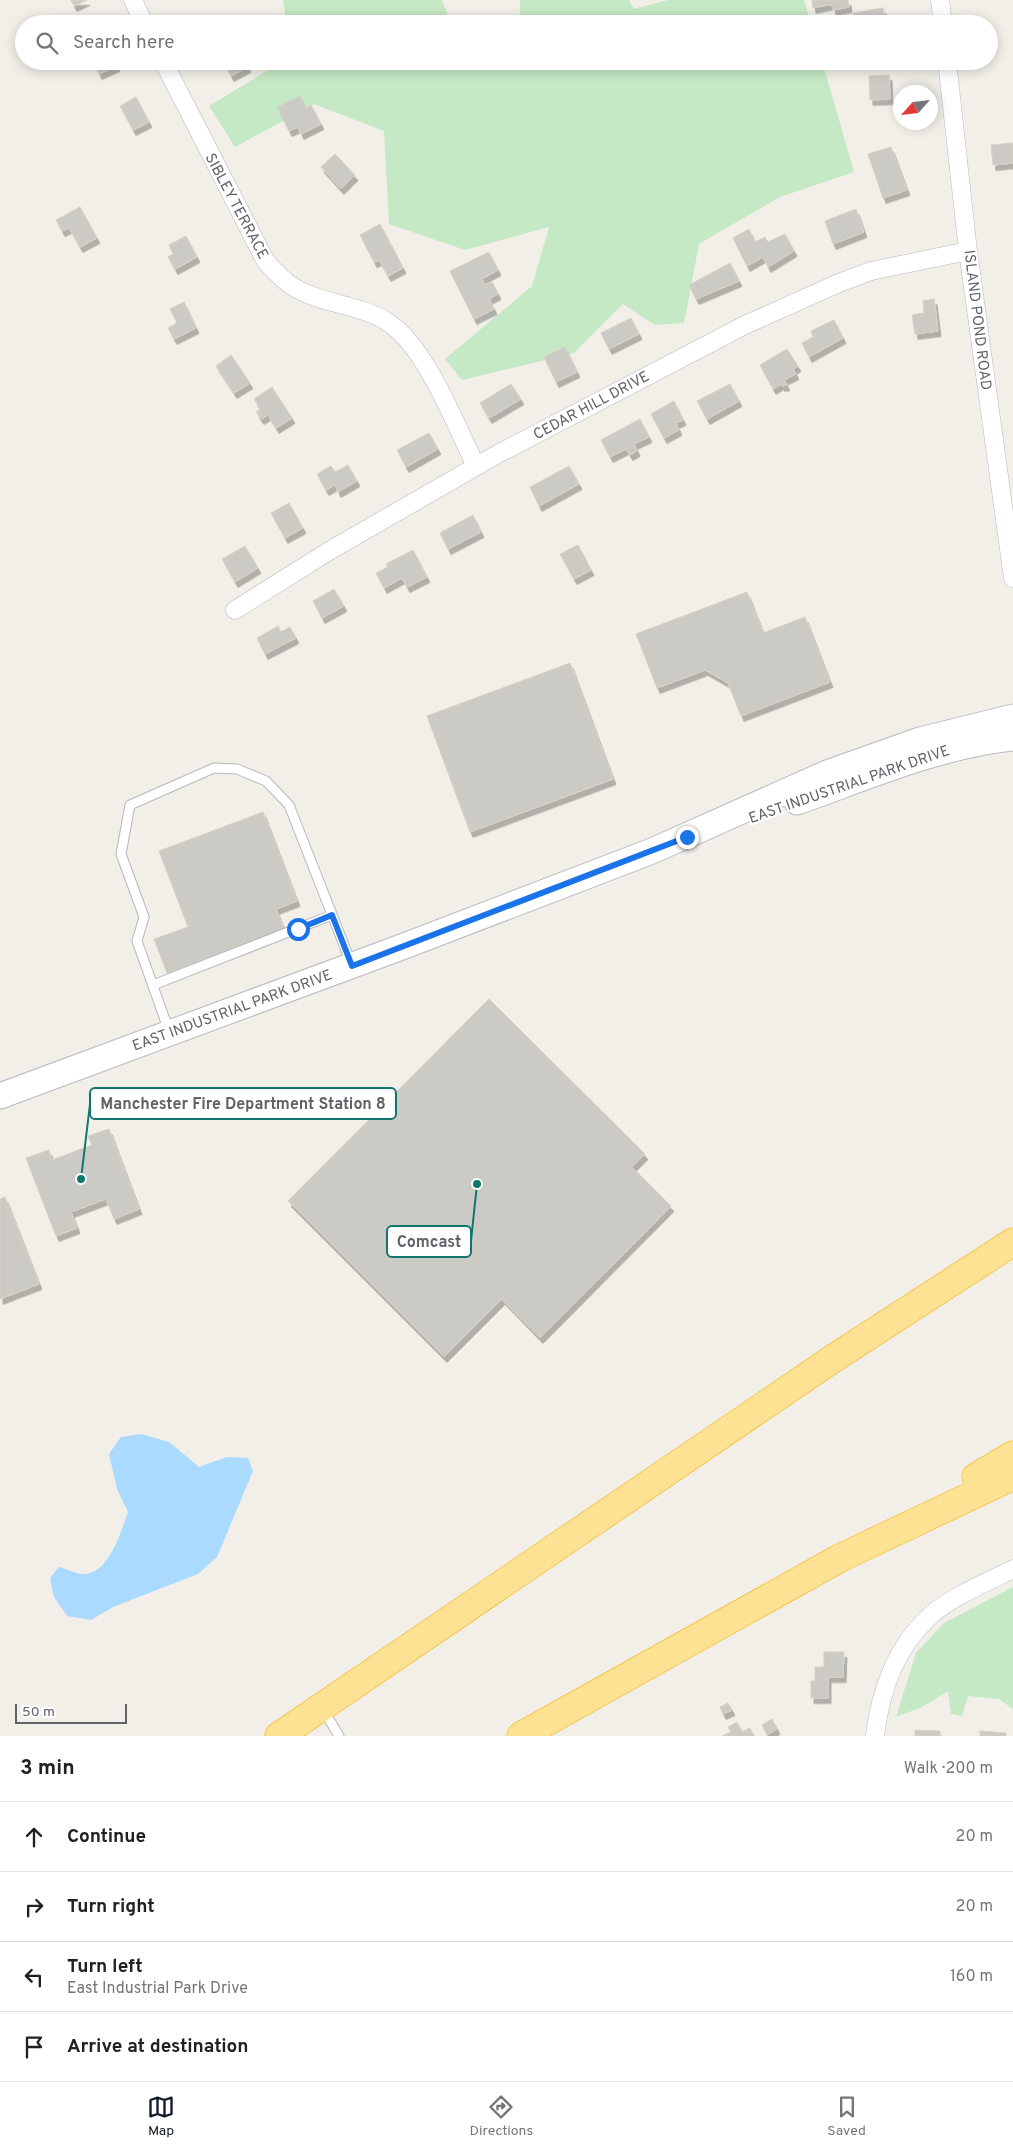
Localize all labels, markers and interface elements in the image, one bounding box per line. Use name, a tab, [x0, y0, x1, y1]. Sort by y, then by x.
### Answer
search box	[15, 15, 998, 70]
icon: search	[33, 29, 61, 57]
text: Search here	[73, 31, 175, 55]
north arrow	[893, 85, 938, 130]
street label: SIBLEY TERRACE	[200, 150, 272, 263]
street label: ISLAND POND ROAD	[958, 249, 995, 391]
street label: CEDAR HILL DRIVE	[530, 368, 653, 445]
street label: EAST INDUSTRIAL PARK DRIVE	[746, 742, 953, 829]
route end	[676, 826, 699, 849]
route start	[287, 918, 310, 941]
street label: EAST INDUSTRIAL PARK DRIVE	[130, 966, 335, 1056]
callout: Manchester Fire Department Station 8	[90, 1088, 396, 1119]
text: Manchester Fire Department Station 8	[100, 1095, 386, 1115]
callout: Comcast	[387, 1226, 471, 1257]
text: Comcast	[397, 1233, 461, 1253]
scale bar	[15, 1701, 128, 1724]
text: 50 m	[22, 1704, 55, 1721]
text: 3 min	[20, 1755, 75, 1782]
text: Walk · 200 m	[904, 1759, 993, 1779]
icon: ahead	[20, 1823, 48, 1851]
text: Continue	[67, 1825, 146, 1849]
text: 20 m	[956, 1827, 993, 1847]
icon: right	[20, 1893, 48, 1921]
text: Turn right	[67, 1895, 155, 1919]
text: 20 m	[956, 1897, 993, 1917]
text: Turn left	[67, 1955, 143, 1979]
icon: left	[20, 1963, 48, 1991]
text: 160 m	[950, 1967, 993, 1987]
text: East Industrial Park Drive	[67, 1979, 248, 1999]
icon: arrive	[20, 2033, 48, 2061]
text: Arrive at destination	[67, 2035, 248, 2059]
tab: Map	[147, 2093, 175, 2140]
tab: Directions	[469, 2093, 533, 2140]
tab: Saved	[827, 2093, 866, 2140]

